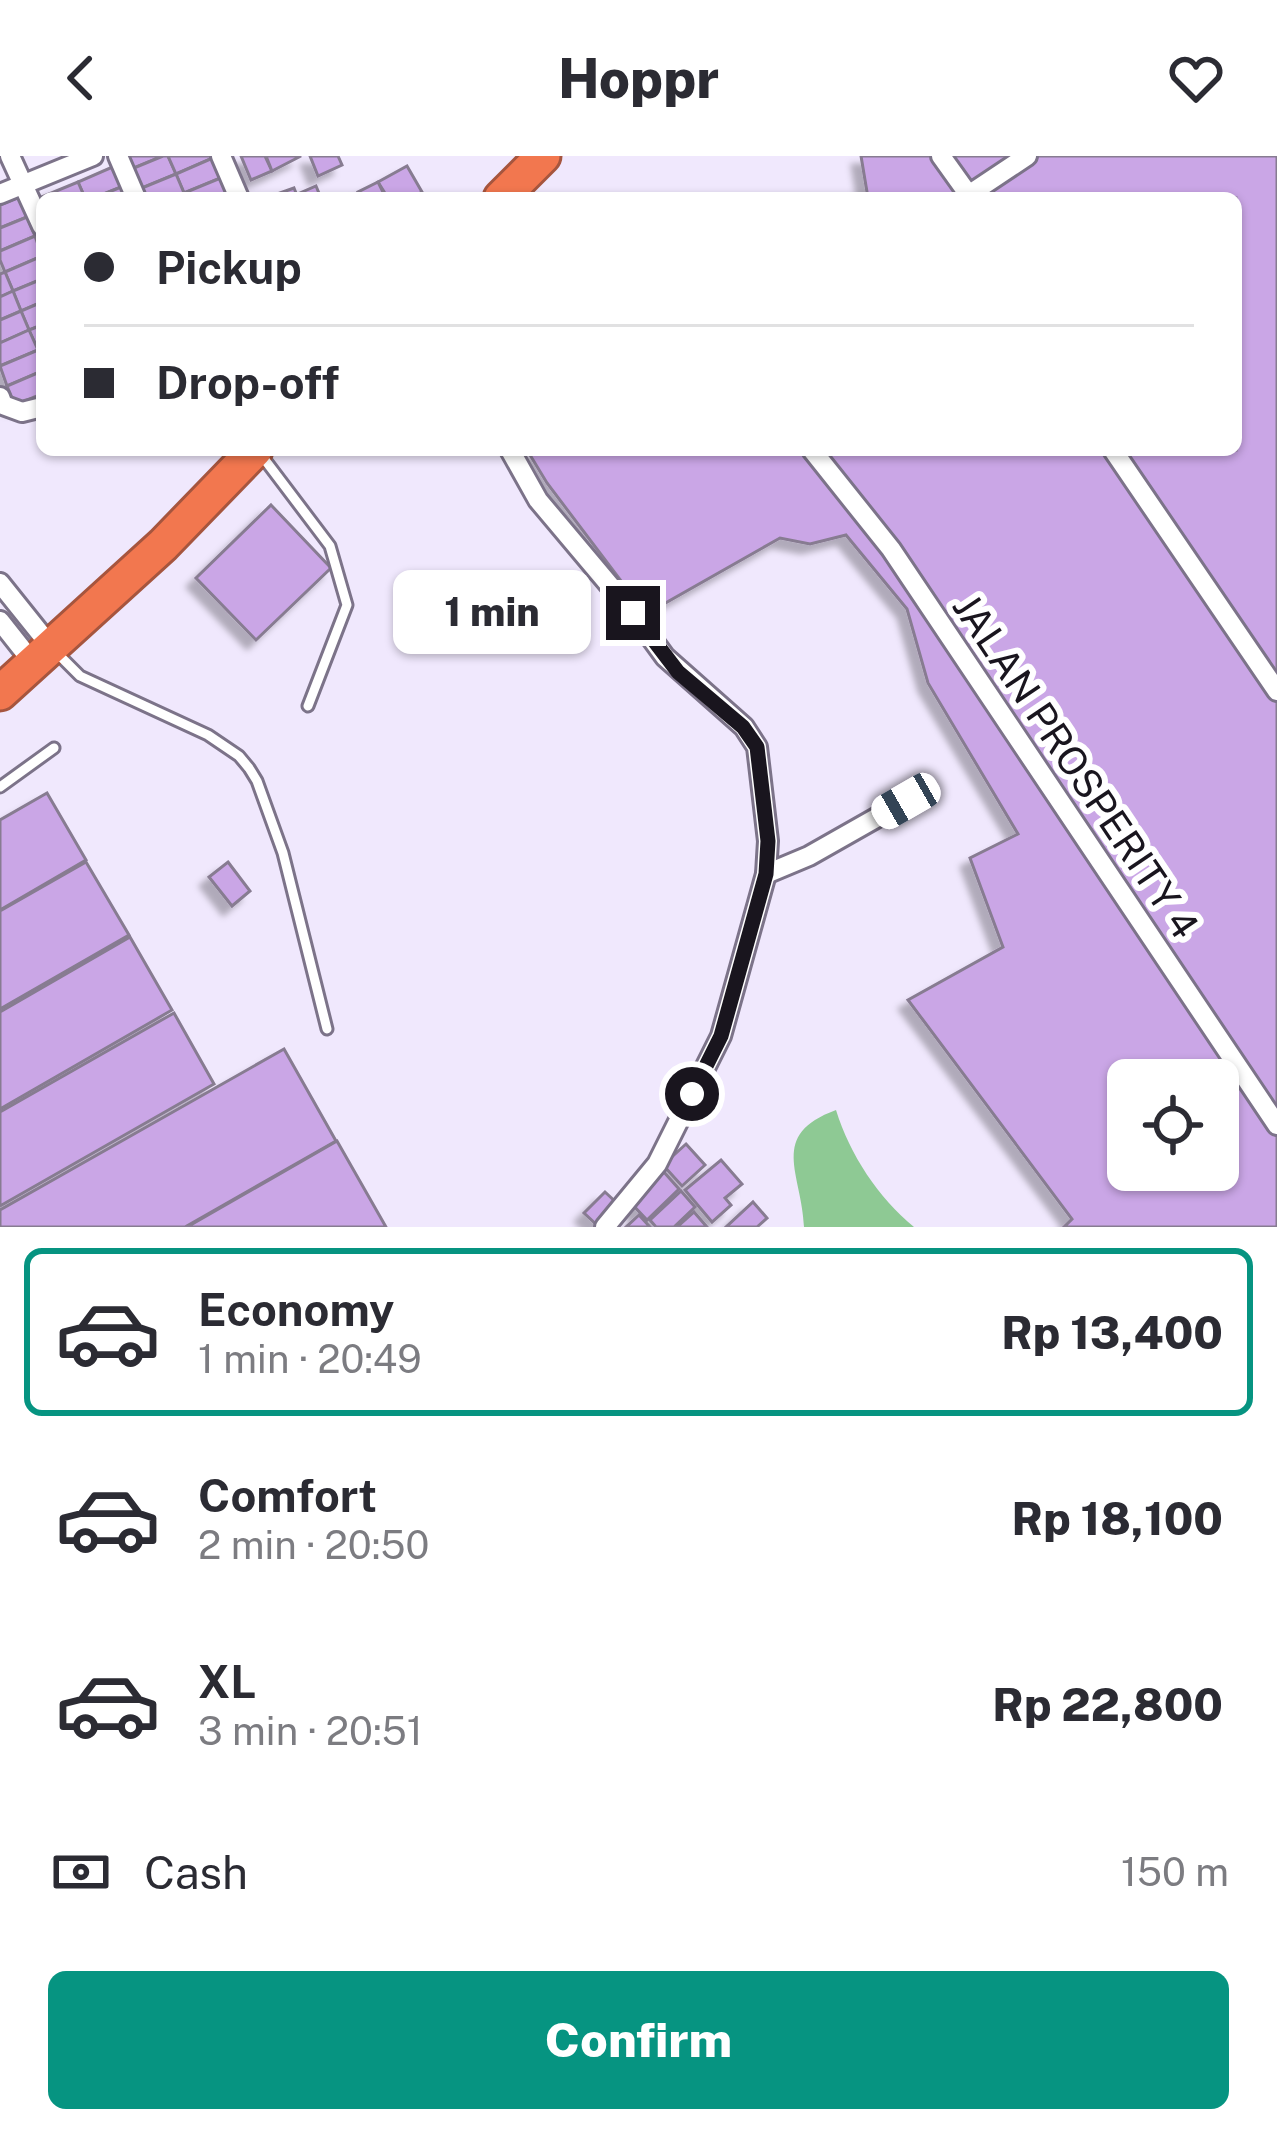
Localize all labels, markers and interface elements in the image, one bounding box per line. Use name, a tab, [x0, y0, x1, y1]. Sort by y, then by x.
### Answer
icon: back	[48, 45, 114, 111]
icon: heart	[1163, 45, 1229, 111]
text: Hoppr	[558, 47, 719, 110]
text: Pickup	[156, 241, 302, 294]
text: Drop-off	[156, 356, 339, 409]
callout: 1 min	[393, 571, 591, 655]
street label: JALAN PROSPERITY 4	[944, 585, 1208, 947]
route end	[606, 586, 660, 640]
text: 1 min	[444, 589, 540, 635]
car	[866, 767, 946, 835]
map controls	[1107, 1059, 1239, 1191]
button: locate	[1107, 1059, 1239, 1191]
route start	[665, 1067, 719, 1121]
icon: car	[54, 1278, 162, 1386]
text: Economy	[198, 1283, 394, 1336]
text: Rp 13,400	[1001, 1306, 1223, 1359]
text: 1 min · 20:49	[198, 1336, 422, 1382]
icon: car	[54, 1464, 162, 1572]
text: Comfort	[198, 1469, 377, 1522]
text: Rp 18,100	[1012, 1492, 1223, 1545]
text: 2 min · 20:50	[198, 1522, 429, 1568]
icon: car	[54, 1650, 162, 1758]
text: XL	[198, 1655, 256, 1708]
text: Rp 22,800	[992, 1678, 1223, 1731]
text: 3 min · 20:51	[198, 1708, 423, 1754]
icon: cash	[48, 1839, 114, 1905]
text: Cash	[144, 1846, 248, 1899]
text: 150 m	[1121, 1849, 1229, 1895]
button: Confirm	[48, 1971, 1229, 2109]

